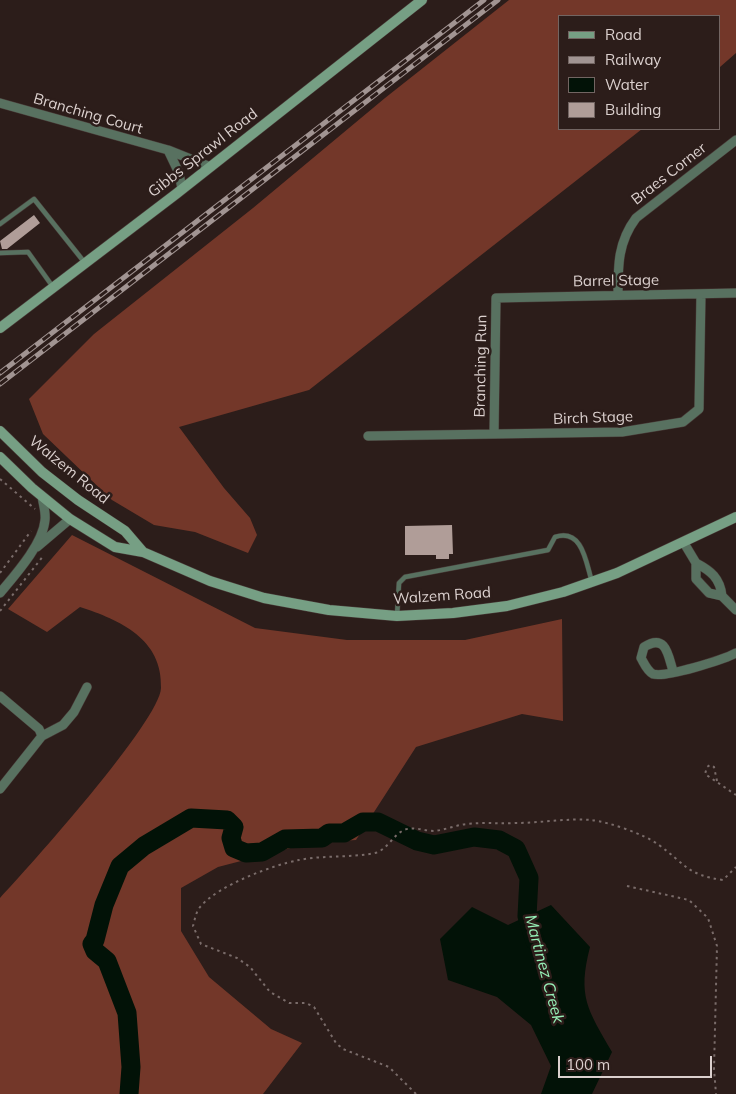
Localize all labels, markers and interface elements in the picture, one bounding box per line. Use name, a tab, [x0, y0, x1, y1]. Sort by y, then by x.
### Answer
legend	[558, 15, 721, 130]
text: Road	[605, 25, 642, 44]
text: Railway	[605, 50, 661, 69]
text: Water	[605, 75, 649, 94]
street label: Branching Court	[31, 90, 145, 138]
text: Building	[605, 100, 661, 119]
street label: Gibbs Sprawl Road	[145, 105, 261, 201]
street label: Braes Corner	[628, 139, 710, 209]
street label: Barrel Stage	[573, 271, 659, 291]
street label: Branching Run	[471, 314, 491, 418]
street label: Birch Stage	[553, 408, 633, 428]
street label: Walzem Road	[25, 432, 113, 508]
street label: Walzem Road	[392, 584, 492, 608]
water label: Martinez Creek	[520, 913, 568, 1025]
scale bar	[561, 1046, 715, 1078]
text: 100 m	[566, 1055, 610, 1074]

